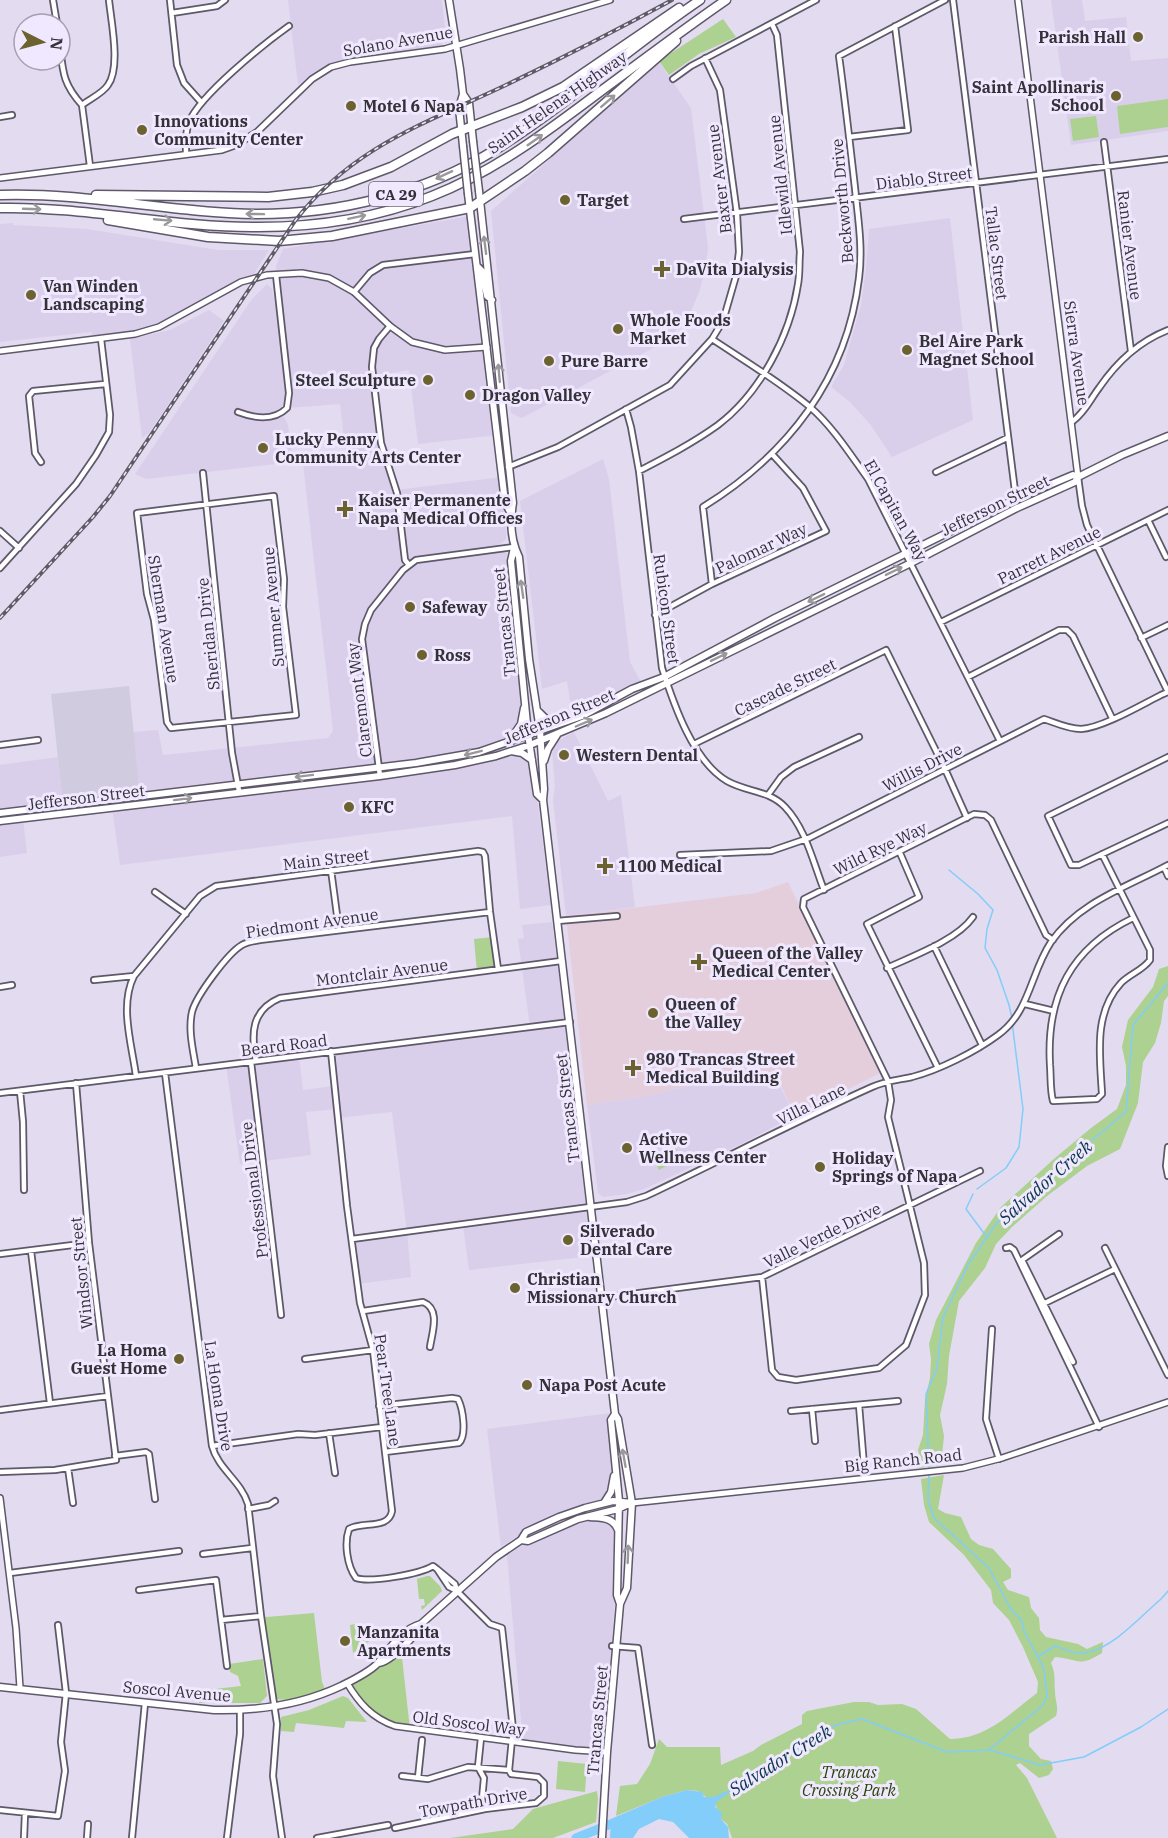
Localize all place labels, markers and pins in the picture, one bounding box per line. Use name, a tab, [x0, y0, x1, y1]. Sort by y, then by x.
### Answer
place label: Parish Hall	[1038, 27, 1126, 47]
marker: Parish Hall	[1131, 30, 1145, 44]
place label: Saint Apollinaris School	[972, 77, 1104, 115]
marker: Saint Apollinaris School	[1109, 89, 1123, 103]
place label: Motel 6 Napa	[363, 96, 465, 116]
marker: Motel 6 Napa	[344, 99, 358, 113]
place label: Innovations Community Center	[154, 111, 303, 149]
marker: Innovations Community Center	[135, 123, 149, 137]
place label: Target	[577, 190, 629, 210]
marker: Target	[558, 193, 572, 207]
place label: DaVita Dialysis	[676, 259, 794, 279]
marker: DaVita Dialysis	[653, 260, 671, 278]
place label: Van Winden Landscaping	[43, 276, 145, 314]
marker: Van Winden Landscaping	[24, 288, 38, 302]
place label: Whole Foods Market	[630, 310, 731, 348]
marker: Whole Foods Market	[611, 322, 625, 336]
place label: Bel Aire Park Magnet School	[919, 331, 1034, 369]
marker: Bel Aire Park Magnet School	[900, 343, 914, 357]
place label: Pure Barre	[561, 351, 648, 371]
marker: Pure Barre	[542, 354, 556, 368]
place label: Steel Sculpture	[295, 370, 416, 390]
marker: Steel Sculpture	[421, 373, 435, 387]
place label: Dragon Valley	[482, 385, 592, 405]
marker: Dragon Valley	[463, 388, 477, 402]
place label: Lucky Penny Community Arts Center	[275, 429, 461, 467]
marker: Lucky Penny Community Arts Center	[256, 441, 270, 455]
place label: Kaiser Permanente Napa Medical Offices	[358, 490, 523, 528]
marker: Kaiser Permanente Napa Medical Offices	[336, 500, 354, 518]
place label: Safeway	[422, 597, 488, 617]
marker: Safeway	[403, 600, 417, 614]
place label: Ross	[434, 645, 471, 665]
marker: Ross	[415, 648, 429, 662]
place label: Western Dental	[576, 745, 698, 765]
marker: Western Dental	[557, 748, 571, 762]
place label: KFC	[361, 797, 394, 817]
marker: KFC	[342, 800, 356, 814]
place label: 1100 Medical	[618, 856, 722, 876]
marker: 1100 Medical	[596, 857, 614, 875]
place label: Queen of the Valley Medical Center	[712, 943, 864, 981]
marker: Queen of the Valley Medical Center	[690, 953, 708, 971]
place label: Queen of the Valley	[665, 994, 743, 1032]
marker: Queen of the Valley	[646, 1006, 660, 1020]
place label: 980 Trancas Street Medical Building	[646, 1049, 795, 1087]
marker: 980 Trancas Street Medical Building	[624, 1059, 642, 1077]
place label: Active Wellness Center	[639, 1129, 767, 1167]
marker: Active Wellness Center	[620, 1141, 634, 1155]
place label: Holiday Springs of Napa	[832, 1148, 957, 1186]
marker: Holiday Springs of Napa	[813, 1160, 827, 1174]
place label: Silverado Dental Care	[580, 1221, 672, 1259]
marker: Silverado Dental Care	[561, 1233, 575, 1247]
place label: Christian Missionary Church	[527, 1269, 677, 1307]
marker: Christian Missionary Church	[508, 1281, 522, 1295]
place label: La Homa Guest Home	[71, 1340, 167, 1378]
marker: La Homa Guest Home	[172, 1352, 186, 1366]
place label: Napa Post Acute	[539, 1375, 666, 1395]
marker: Napa Post Acute	[520, 1378, 534, 1392]
place label: Manzanita Apartments	[357, 1622, 451, 1660]
marker: Manzanita Apartments	[338, 1634, 352, 1648]

